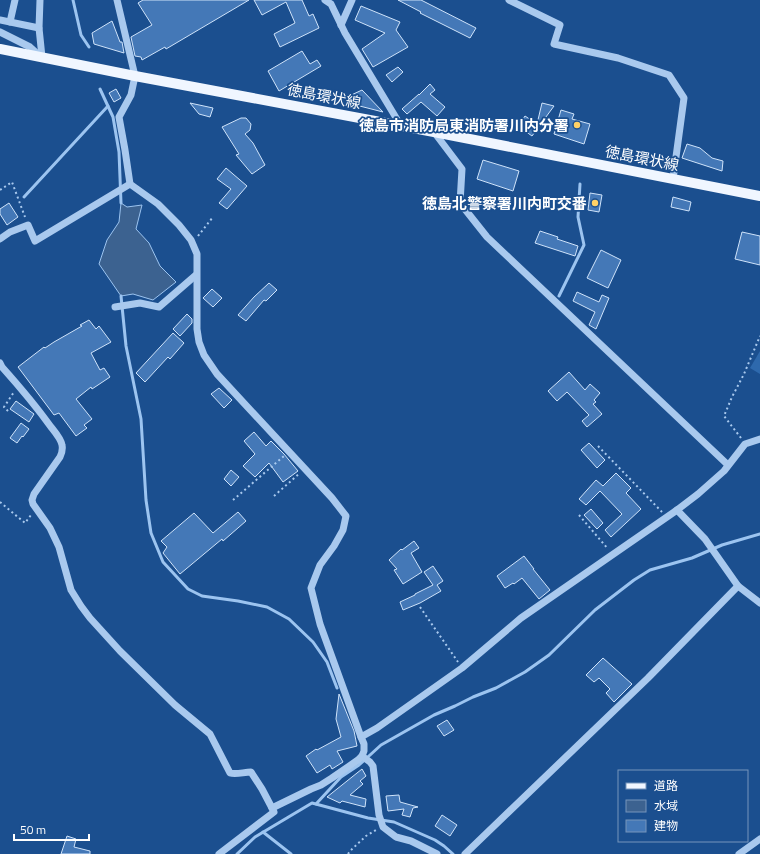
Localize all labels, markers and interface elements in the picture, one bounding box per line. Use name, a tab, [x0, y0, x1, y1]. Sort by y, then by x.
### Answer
street label: 徳島環状線	[285, 78, 363, 114]
place label: 徳島市消防局東消防署川内分署	[359, 114, 569, 137]
marker: 徳島市消防局東消防署川内分署	[572, 120, 582, 130]
street label: 徳島環状線	[603, 140, 681, 176]
place label: 徳島北警察署川内町交番	[422, 192, 587, 215]
marker: 徳島北警察署川内町交番	[590, 198, 600, 208]
legend	[618, 770, 748, 842]
text: 道路	[654, 776, 678, 795]
text: 水域	[654, 796, 678, 815]
scale bar	[14, 816, 89, 842]
text: 建物	[654, 816, 678, 835]
text: 50 m	[20, 820, 46, 839]

